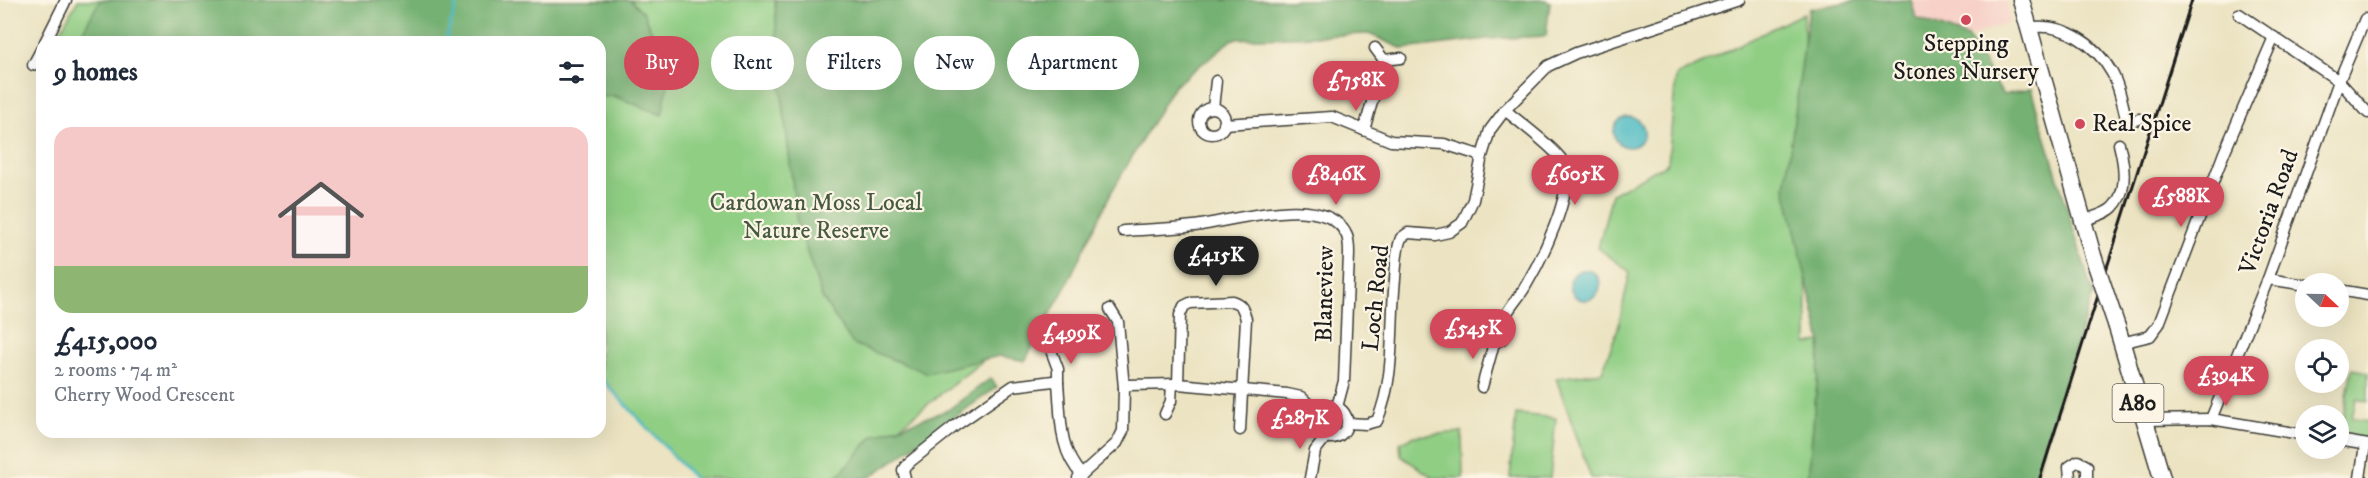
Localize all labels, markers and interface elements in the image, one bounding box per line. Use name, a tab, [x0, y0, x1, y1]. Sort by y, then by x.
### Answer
marker: Stepping Stones Nursery	[1959, 13, 1973, 27]
place label: Stepping Stones Nursery	[1893, 29, 2039, 87]
chip: Buy	[624, 36, 699, 90]
chip: Rent	[711, 36, 794, 90]
chip: Filters	[806, 36, 902, 90]
chip: New	[914, 36, 995, 90]
chip: Apartment	[1007, 36, 1139, 90]
text: 9 homes	[54, 56, 138, 89]
icon: filters	[555, 56, 588, 89]
pin: £758K	[1314, 61, 1398, 112]
text: £758K	[1327, 68, 1385, 93]
place label: Real Spice	[2092, 109, 2191, 139]
marker: Real Spice	[2073, 117, 2087, 131]
street label: Victoria Road	[2232, 145, 2306, 280]
pin: £846K	[1294, 155, 1378, 206]
pin: £605K	[1533, 155, 1617, 206]
text: £846K	[1306, 162, 1366, 187]
text: £605K	[1545, 162, 1605, 187]
icon: home	[267, 166, 375, 274]
pin: £588K	[2139, 177, 2223, 228]
text: £588K	[2152, 184, 2210, 209]
park label: Cardowan Moss Local Nature Reserve	[710, 188, 923, 246]
pin: £415K	[1174, 236, 1258, 287]
text: £415K	[1188, 243, 1244, 268]
street label: Loch Road	[1356, 243, 1396, 353]
street label: Blaneview	[1309, 245, 1341, 343]
north arrow	[2295, 273, 2349, 327]
map controls	[2295, 273, 2349, 459]
pin: £545K	[1431, 309, 1515, 360]
pin: £499K	[1029, 314, 1113, 365]
text: £545K	[1444, 316, 1502, 341]
text: £499K	[1041, 321, 1101, 346]
text: £415,000	[54, 325, 157, 358]
button: locate	[2295, 339, 2349, 393]
pin: £394K	[2184, 356, 2268, 407]
text: 2 rooms · 74 m²	[54, 358, 177, 383]
text: £394K	[2198, 363, 2254, 388]
text: Cherry Wood Crescent	[54, 383, 235, 408]
road number: A80	[2112, 384, 2164, 422]
pin: £287K	[1258, 399, 1342, 450]
button: layers	[2295, 405, 2349, 459]
text: £287K	[1271, 406, 1329, 431]

